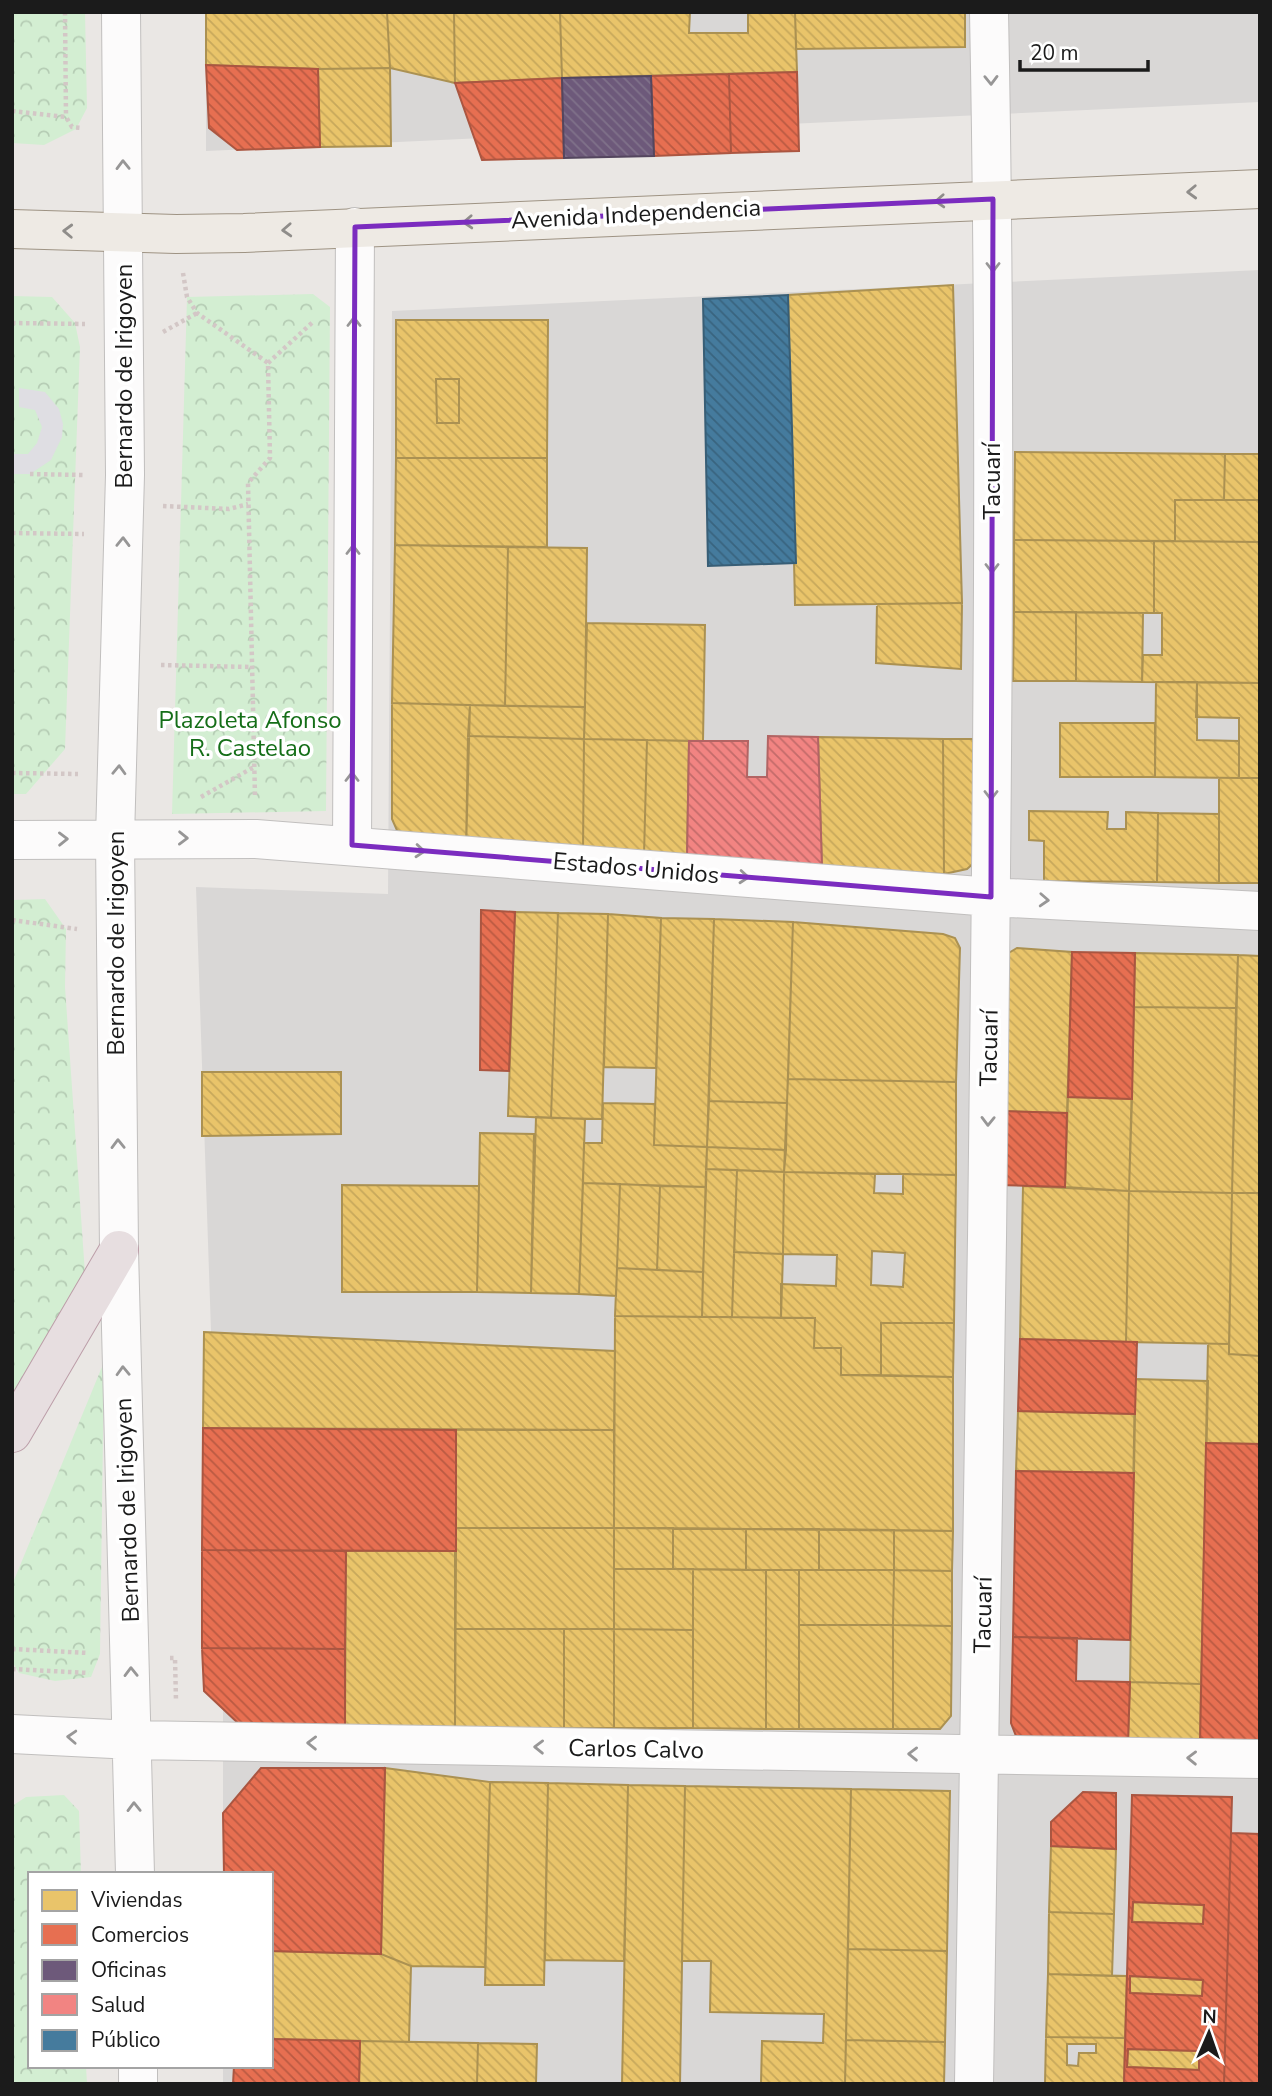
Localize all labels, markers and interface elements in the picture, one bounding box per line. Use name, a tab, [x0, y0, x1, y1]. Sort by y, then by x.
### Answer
scale bar	[1020, 28, 1148, 72]
text: 20 m	[1030, 39, 1079, 67]
one-way arrow	[983, 75, 998, 86]
one-way arrow	[115, 159, 131, 170]
one-way arrow	[1186, 184, 1197, 199]
street label: Avenida Independencia	[510, 191, 762, 237]
one-way arrow	[934, 193, 945, 208]
one-way arrow	[462, 214, 473, 229]
one-way arrow	[281, 223, 292, 238]
one-way arrow	[62, 224, 73, 239]
one-way arrow	[985, 262, 1001, 273]
street label: Bernardo de Irigoyen	[108, 264, 140, 488]
one-way arrow	[346, 316, 362, 327]
street label: Tacuarí	[976, 441, 1008, 519]
one-way arrow	[116, 536, 131, 547]
one-way arrow	[345, 544, 361, 554]
one-way arrow	[984, 563, 1000, 574]
park label: Plazoleta Afonso R. Castelao	[158, 704, 342, 764]
one-way arrow	[111, 764, 126, 775]
one-way arrow	[344, 771, 360, 782]
one-way arrow	[983, 791, 999, 801]
one-way arrow	[58, 831, 69, 846]
street label: Bernardo de Irigoyen	[100, 831, 132, 1055]
one-way arrow	[178, 831, 189, 846]
one-way arrow	[415, 843, 426, 858]
street label: Estados Unidos	[551, 845, 721, 891]
one-way arrow	[739, 869, 750, 884]
one-way arrow	[1039, 892, 1050, 907]
street label: Tacuarí	[972, 1008, 1006, 1087]
one-way arrow	[980, 1116, 996, 1127]
one-way arrow	[110, 1138, 126, 1149]
one-way arrow	[115, 1365, 130, 1376]
street label: Bernardo de Irigoyen	[107, 1397, 147, 1623]
street label: Tacuarí	[966, 1575, 1000, 1654]
one-way arrow	[124, 1666, 139, 1677]
one-way arrow	[67, 1730, 78, 1745]
street label: Carlos Calvo	[568, 1732, 704, 1766]
one-way arrow	[306, 1736, 317, 1751]
one-way arrow	[533, 1740, 544, 1755]
one-way arrow	[908, 1746, 918, 1762]
one-way arrow	[1186, 1750, 1196, 1766]
one-way arrow	[126, 1801, 142, 1812]
legend	[28, 1872, 273, 2068]
text: Viviendas	[90, 1886, 183, 1914]
text: Comercios	[91, 1921, 189, 1949]
text: Oficinas	[91, 1956, 167, 1984]
text: Salud	[91, 1991, 145, 2019]
north arrow	[1174, 1998, 1244, 2068]
text: N	[1202, 2004, 1217, 2030]
text: Público	[91, 2026, 160, 2054]

